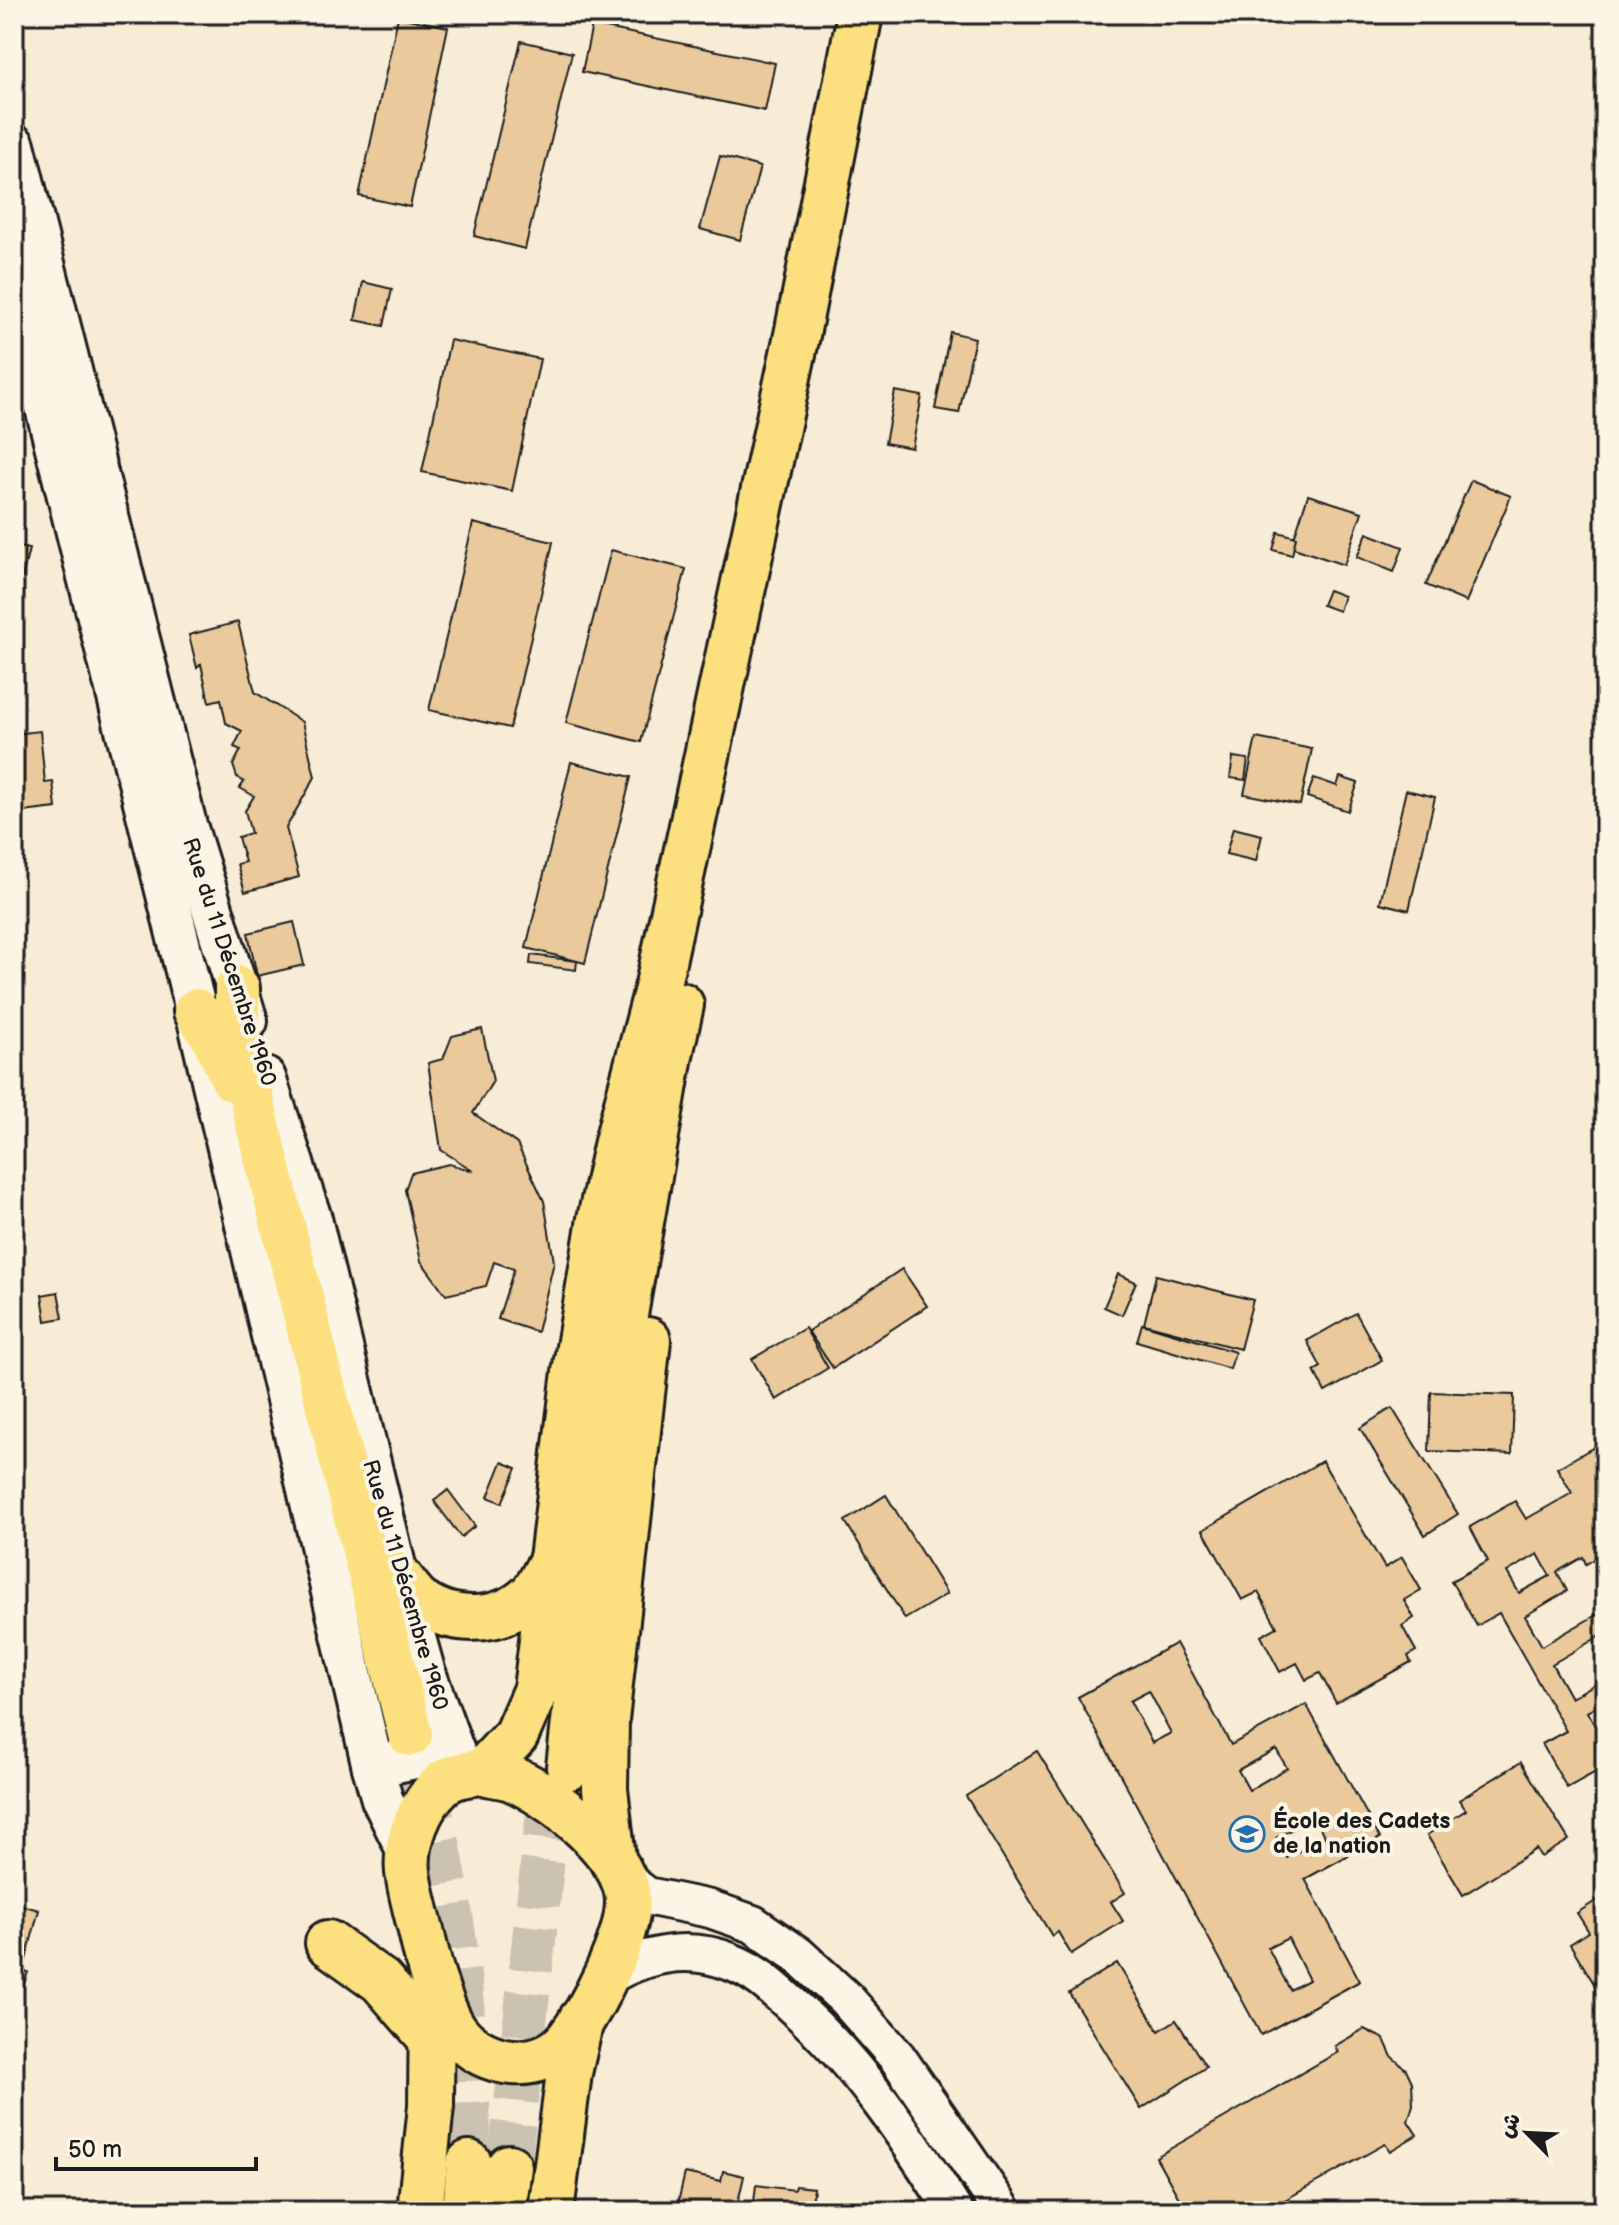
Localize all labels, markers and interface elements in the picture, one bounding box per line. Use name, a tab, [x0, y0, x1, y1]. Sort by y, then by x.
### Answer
street label: Rue du 11 Décembre 1960	[176, 835, 282, 1090]
street label: Rue du 11 Décembre 1960	[356, 1457, 454, 1713]
place label: École des Cadets de la nation	[1273, 1806, 1450, 1860]
school or university icon: École des Cadets de la nation	[1228, 1815, 1266, 1853]
north arrow	[1487, 2093, 1567, 2173]
text: ش	[1493, 2109, 1527, 2142]
scale bar	[56, 2121, 256, 2171]
text: 50 m	[68, 2135, 122, 2164]

